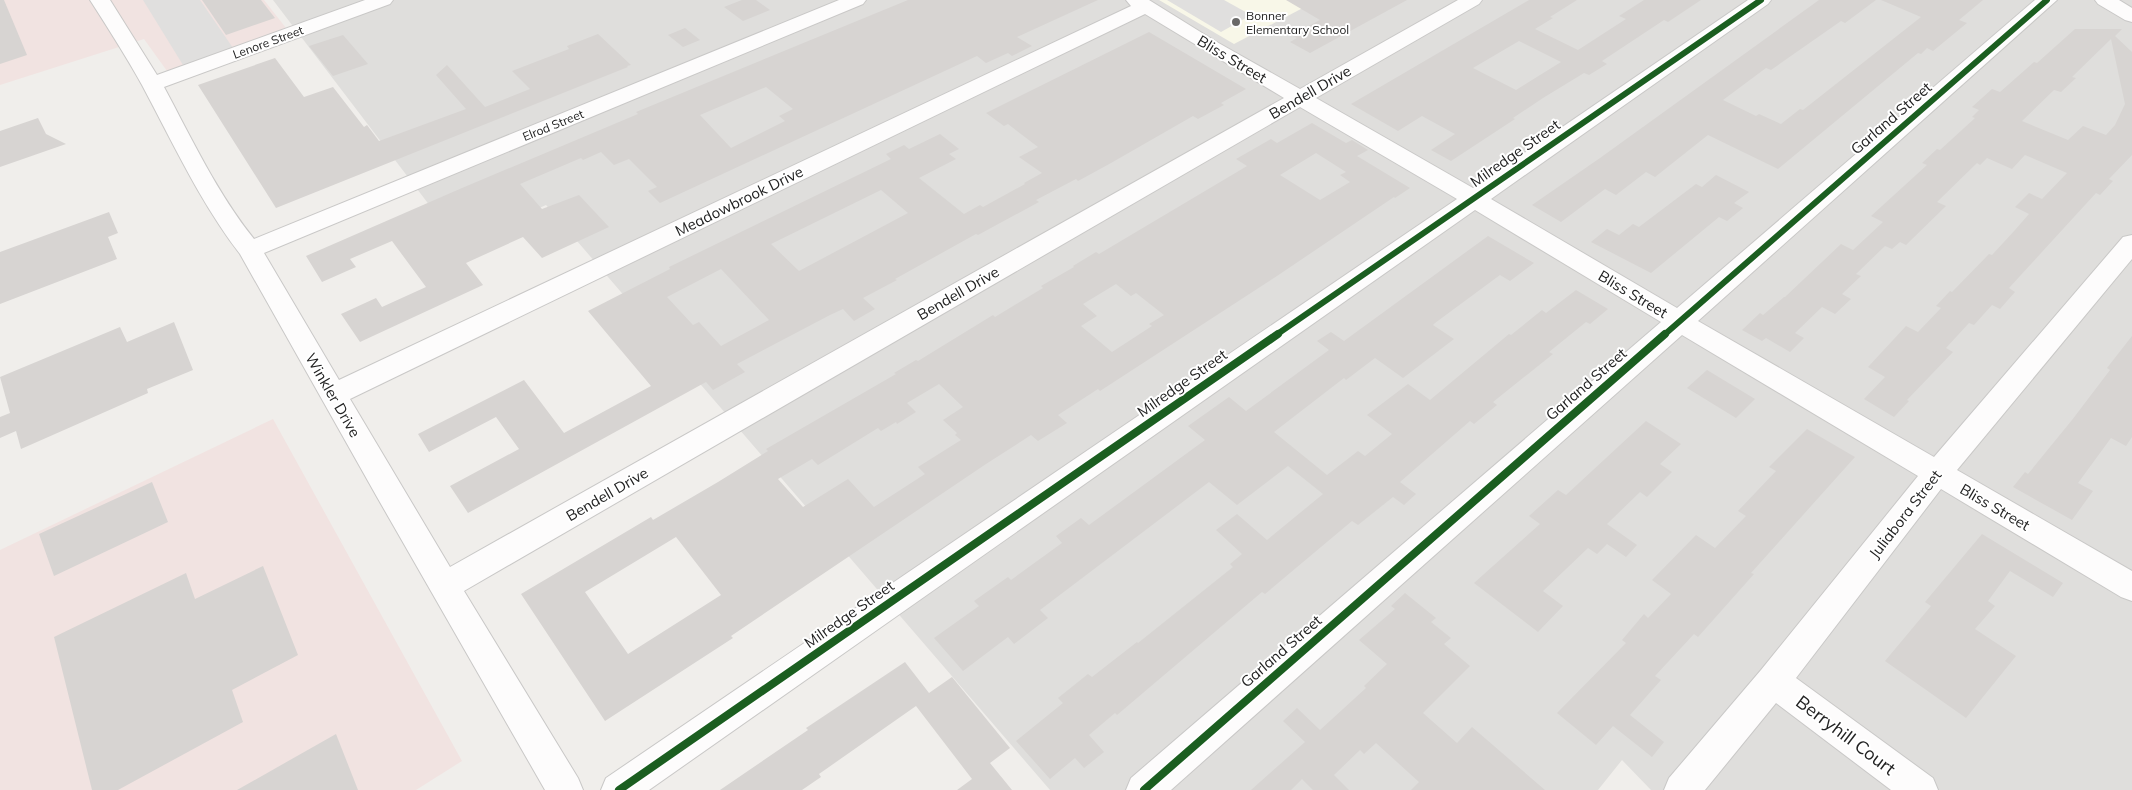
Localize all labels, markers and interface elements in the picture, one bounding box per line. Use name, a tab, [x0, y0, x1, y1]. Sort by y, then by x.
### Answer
place label: Bonner Elementary School	[1246, 8, 1349, 37]
marker: Bonner Elementary School	[1230, 16, 1242, 28]
street label: Lenore Street	[231, 22, 305, 62]
street label: Bliss Street	[1194, 31, 1270, 87]
street label: Bendell Drive	[1266, 61, 1354, 123]
street label: Garland Street	[1847, 78, 1935, 158]
street label: Elrod Street	[520, 106, 586, 144]
street label: Milredge Street	[1466, 115, 1564, 191]
street label: Meadowbrook Drive	[672, 162, 806, 240]
street label: Bendell Drive	[914, 262, 1002, 324]
street label: Bliss Street	[1595, 266, 1671, 322]
street label: Garland Street	[1542, 344, 1630, 424]
street label: Milredge Street	[1133, 345, 1231, 421]
street label: Winkler Drive	[301, 350, 365, 440]
street label: Bendell Drive	[563, 463, 651, 525]
street label: Juliabora Street	[1865, 466, 1945, 562]
street label: Bliss Street	[1957, 479, 2033, 535]
street label: Milredge Street	[800, 576, 898, 652]
street label: Garland Street	[1237, 611, 1325, 691]
street label: Berryhill Court	[1792, 690, 1900, 780]

